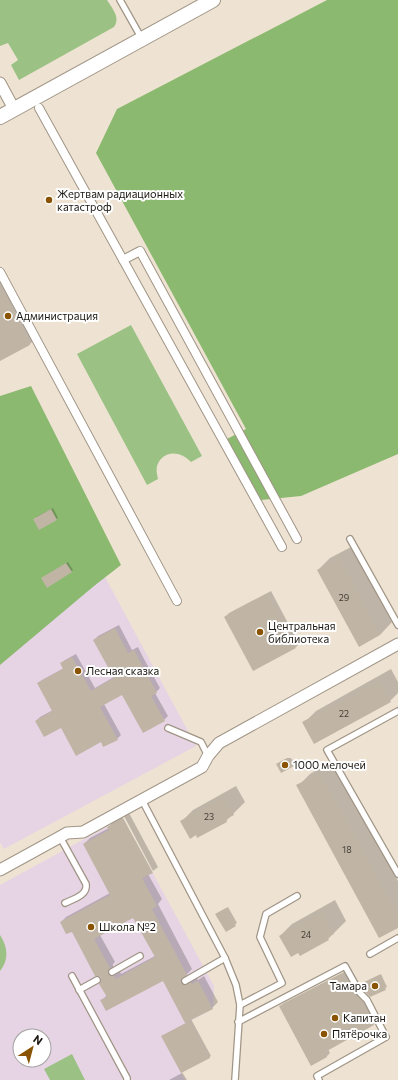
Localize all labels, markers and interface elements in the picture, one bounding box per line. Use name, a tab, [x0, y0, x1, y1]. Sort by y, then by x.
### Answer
place label: Жертвам радиационных катастроф	[57, 187, 183, 213]
marker: Жертвам радиационных катастроф	[44, 195, 54, 205]
place label: Администрация	[16, 309, 98, 322]
marker: Администрация	[3, 311, 13, 321]
house number: 29	[339, 592, 349, 603]
place label: Центральная библиотека	[268, 619, 336, 645]
marker: Центральная библиотека	[255, 627, 265, 637]
place label: Лесная сказка	[86, 664, 159, 677]
marker: Лесная сказка	[73, 666, 83, 676]
house number: 22	[339, 708, 349, 719]
place label: 1000 мелочей	[293, 758, 366, 771]
marker: 1000 мелочей	[280, 760, 290, 770]
house number: 23	[204, 811, 214, 822]
house number: 18	[342, 844, 352, 855]
place label: Школа №2	[99, 920, 156, 933]
marker: Школа №2	[86, 922, 96, 932]
house number: 24	[301, 929, 312, 940]
place label: Тамара	[330, 979, 367, 992]
marker: Тамара	[370, 981, 380, 991]
place label: Капитан	[343, 1011, 386, 1024]
marker: Капитан	[330, 1013, 340, 1023]
place label: Пятёрочка	[332, 1027, 387, 1040]
north arrow	[12, 1028, 52, 1068]
marker: Пятёрочка	[319, 1029, 329, 1039]
text: N	[31, 1032, 45, 1047]

